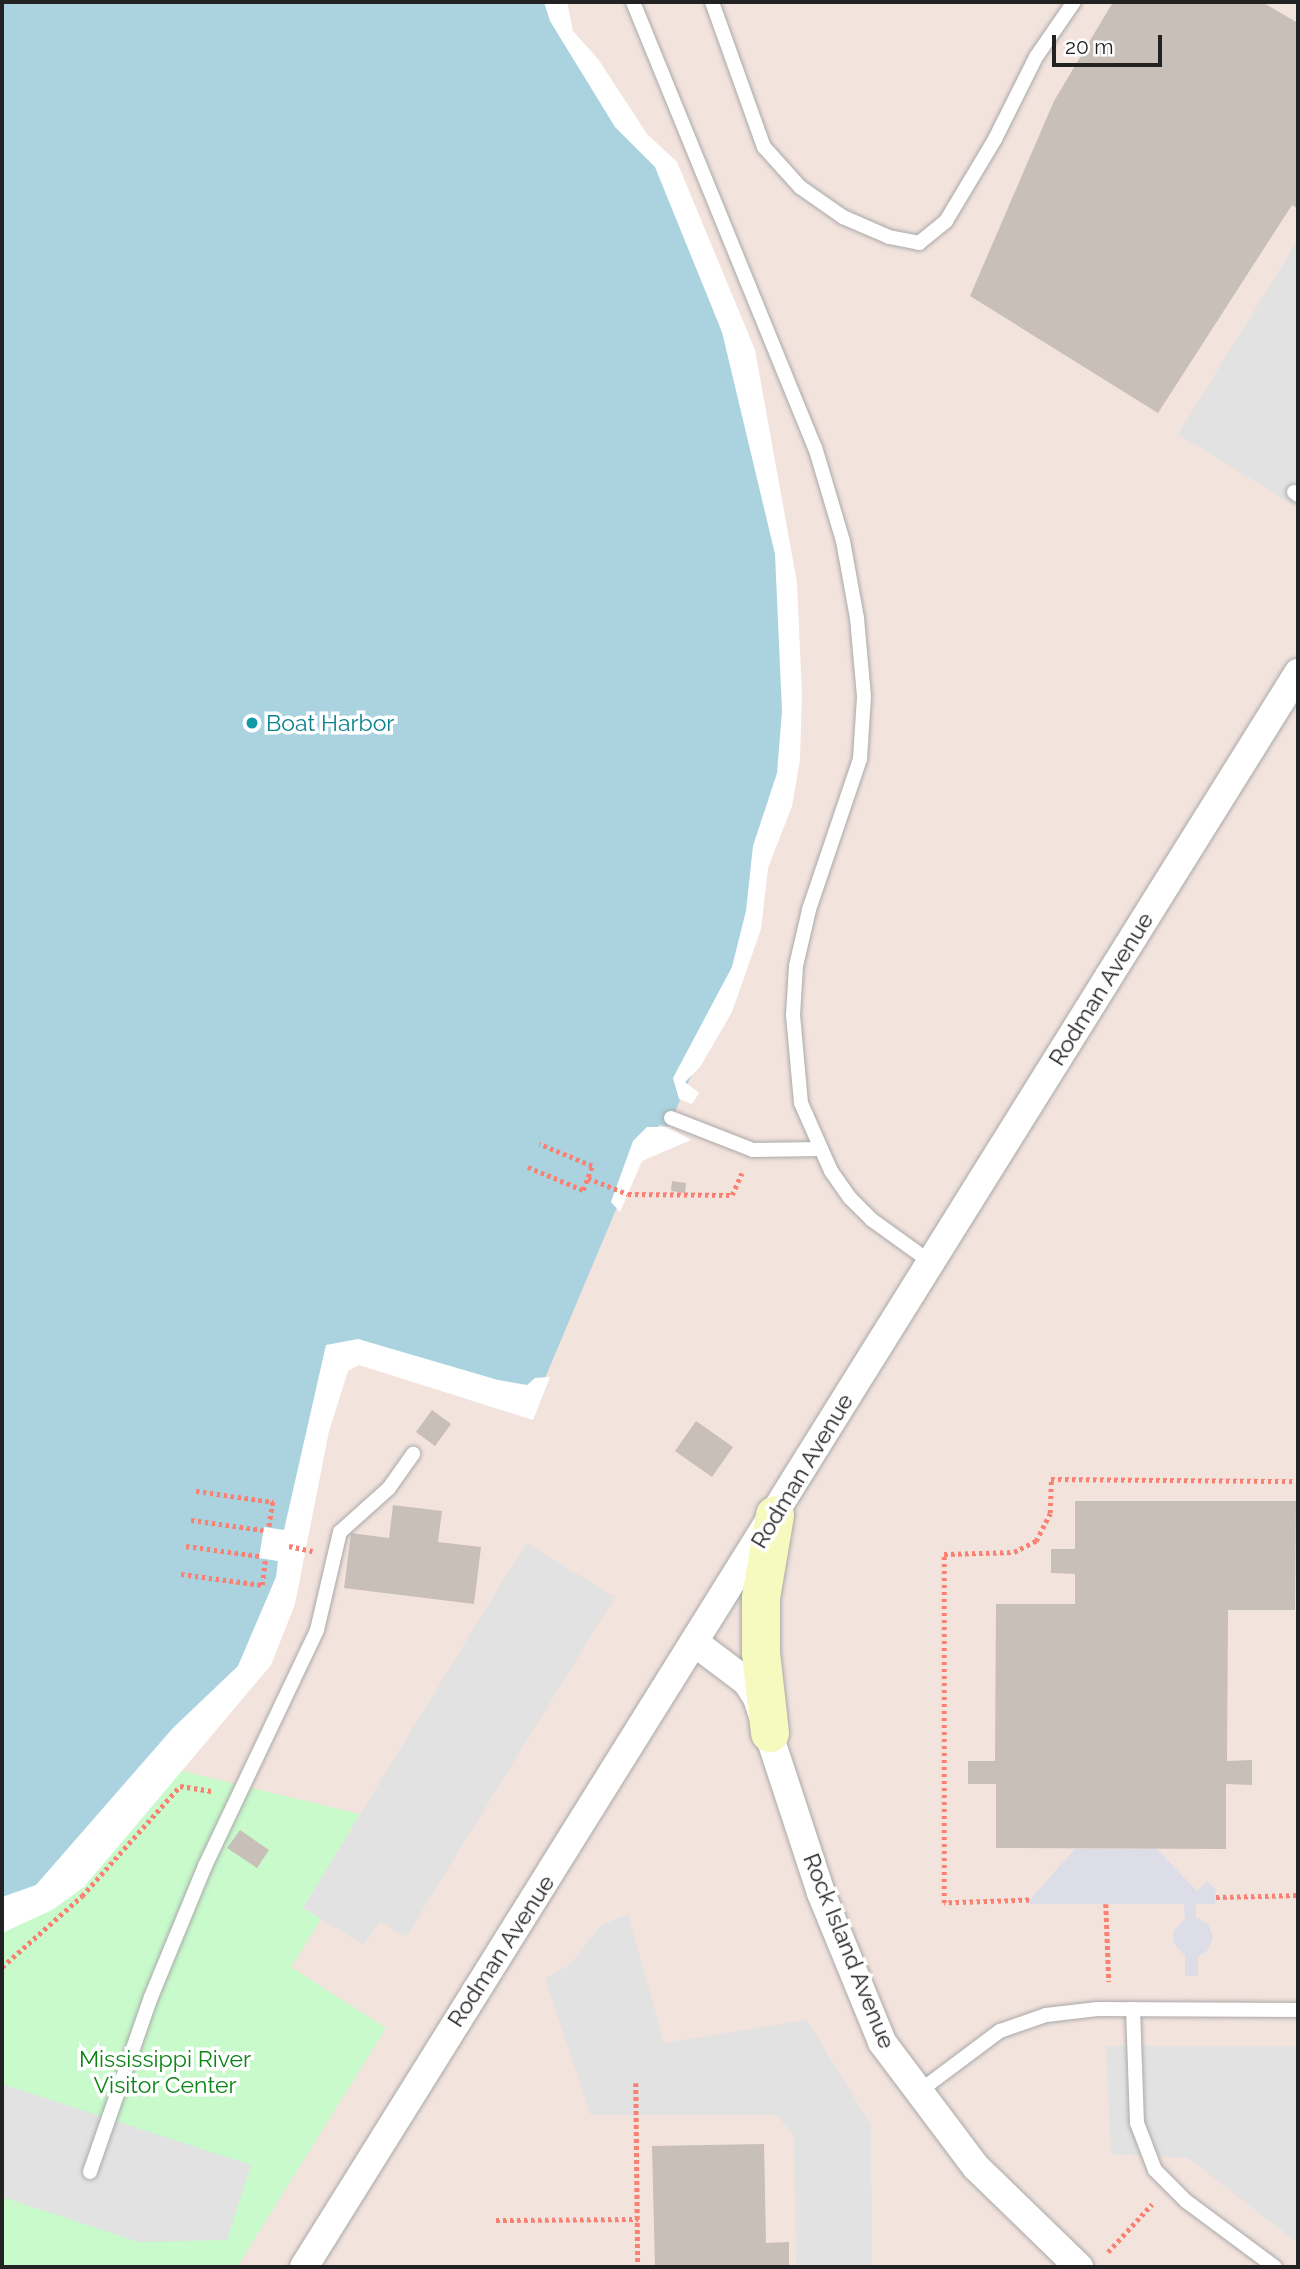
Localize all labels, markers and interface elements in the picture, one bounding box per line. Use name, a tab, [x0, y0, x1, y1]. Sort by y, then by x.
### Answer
scale bar	[1055, 21, 1165, 65]
text: 20 m	[1065, 34, 1113, 59]
place label: Boat Harbor	[266, 709, 394, 737]
marker: Boat Harbor	[244, 715, 260, 731]
street label: Rodman Avenue	[1043, 907, 1159, 1071]
street label: Rodman Avenue	[745, 1388, 859, 1554]
street label: Rock Island Avenue	[797, 1849, 901, 2053]
street label: Rodman Avenue	[441, 1870, 561, 2032]
park label: Mississippi River Visitor Center	[79, 2045, 251, 2099]

